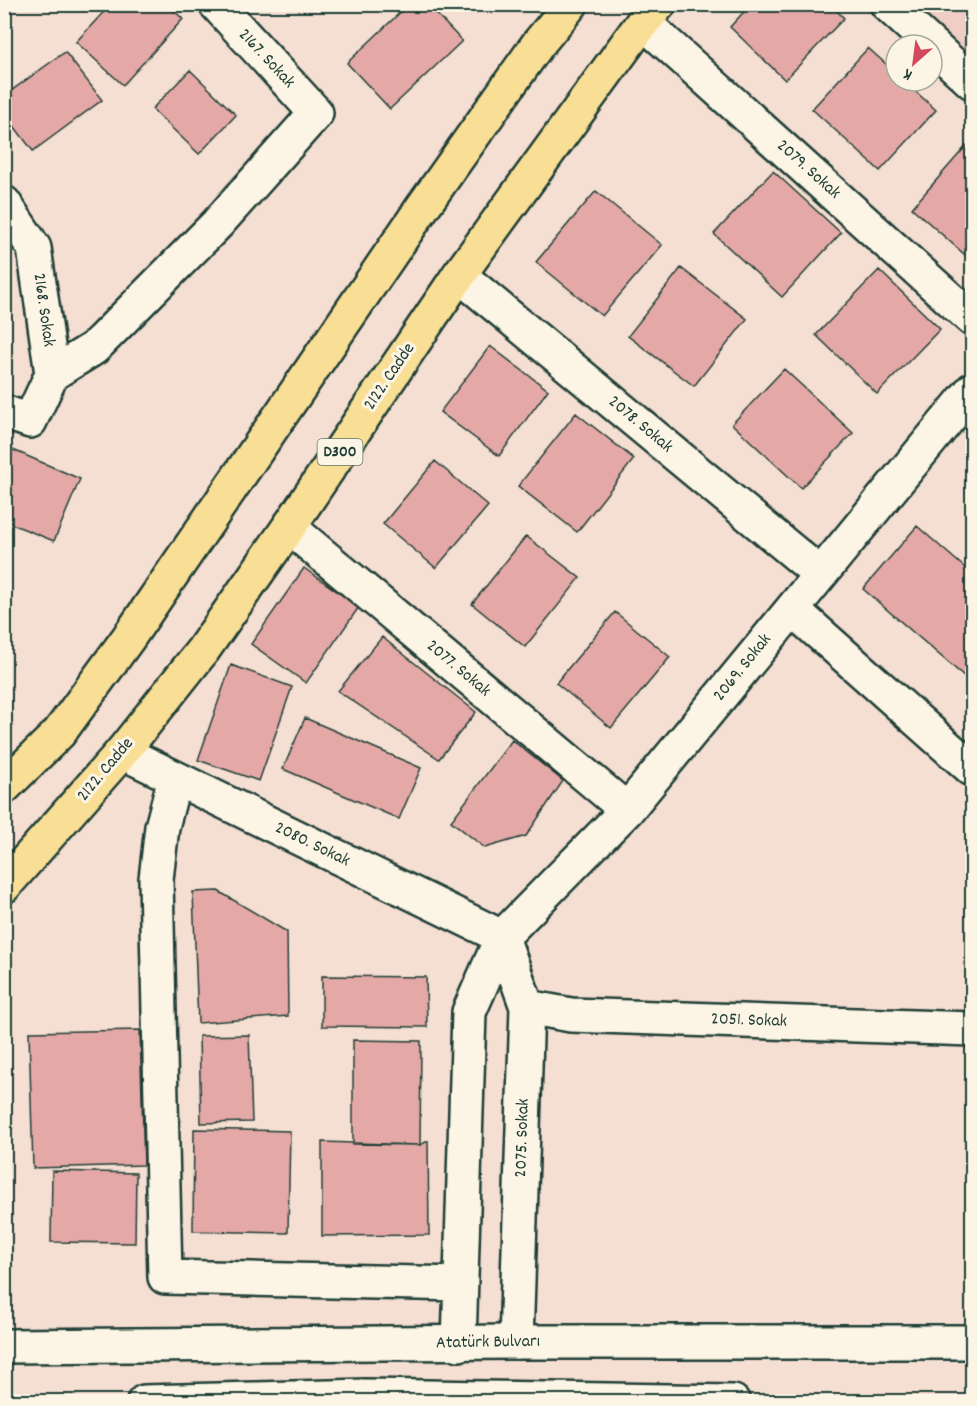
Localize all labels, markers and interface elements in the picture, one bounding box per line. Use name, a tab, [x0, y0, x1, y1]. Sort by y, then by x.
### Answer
street label: 2167. Sokak	[232, 23, 300, 95]
north arrow	[884, 33, 944, 93]
text: K	[899, 62, 917, 86]
street label: 2079. Sokak	[770, 134, 846, 206]
street label: 2168. Sokak	[25, 272, 61, 348]
street label: 2122. Cadde	[358, 338, 422, 416]
street label: 2078. Sokak	[602, 390, 678, 460]
road number: D300	[318, 439, 362, 465]
street label: 2069. Sokak	[708, 629, 778, 707]
street label: 2077. Sokak	[420, 634, 496, 704]
street label: 2122. Cadde	[72, 732, 140, 807]
street label: 2080. Sokak	[270, 816, 354, 874]
street label: 2051. Sokak	[710, 1007, 788, 1035]
street label: 2075. Sokak	[509, 1098, 537, 1178]
street label: Atatürk Bulvarı	[436, 1330, 540, 1356]

